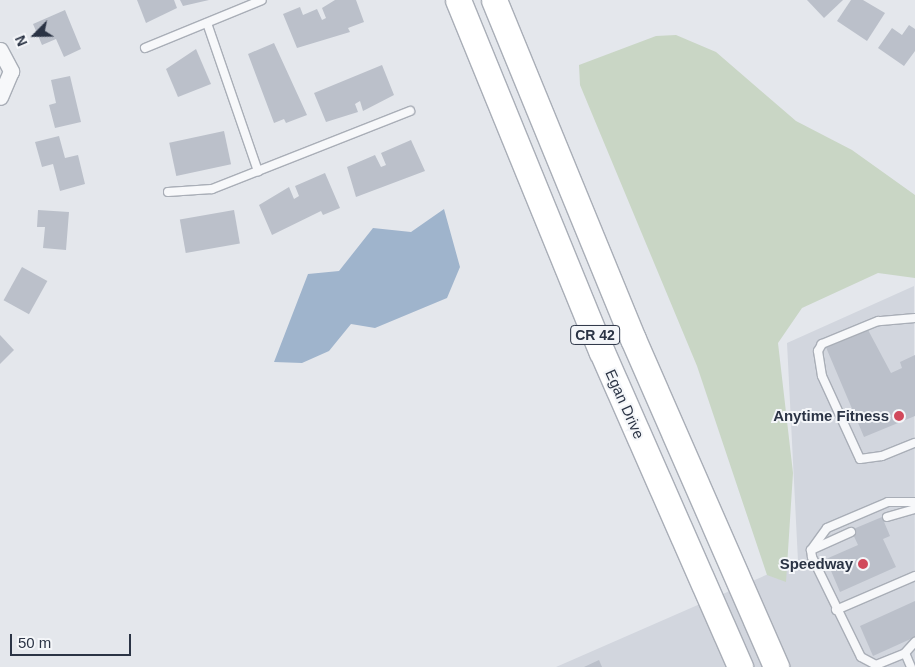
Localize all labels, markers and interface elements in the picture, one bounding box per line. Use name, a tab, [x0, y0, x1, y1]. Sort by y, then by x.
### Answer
north arrow	[10, 10, 60, 60]
text: N	[12, 33, 31, 49]
road number: CR 42	[570, 324, 620, 346]
street label: Egan Drive	[602, 366, 648, 442]
place label: Anytime Fitness	[773, 407, 889, 425]
marker: Anytime Fitness	[893, 410, 905, 422]
place label: Speedway	[780, 555, 853, 573]
marker: Speedway	[857, 558, 869, 570]
scale bar	[12, 624, 134, 656]
text: 50 m	[18, 634, 51, 651]

